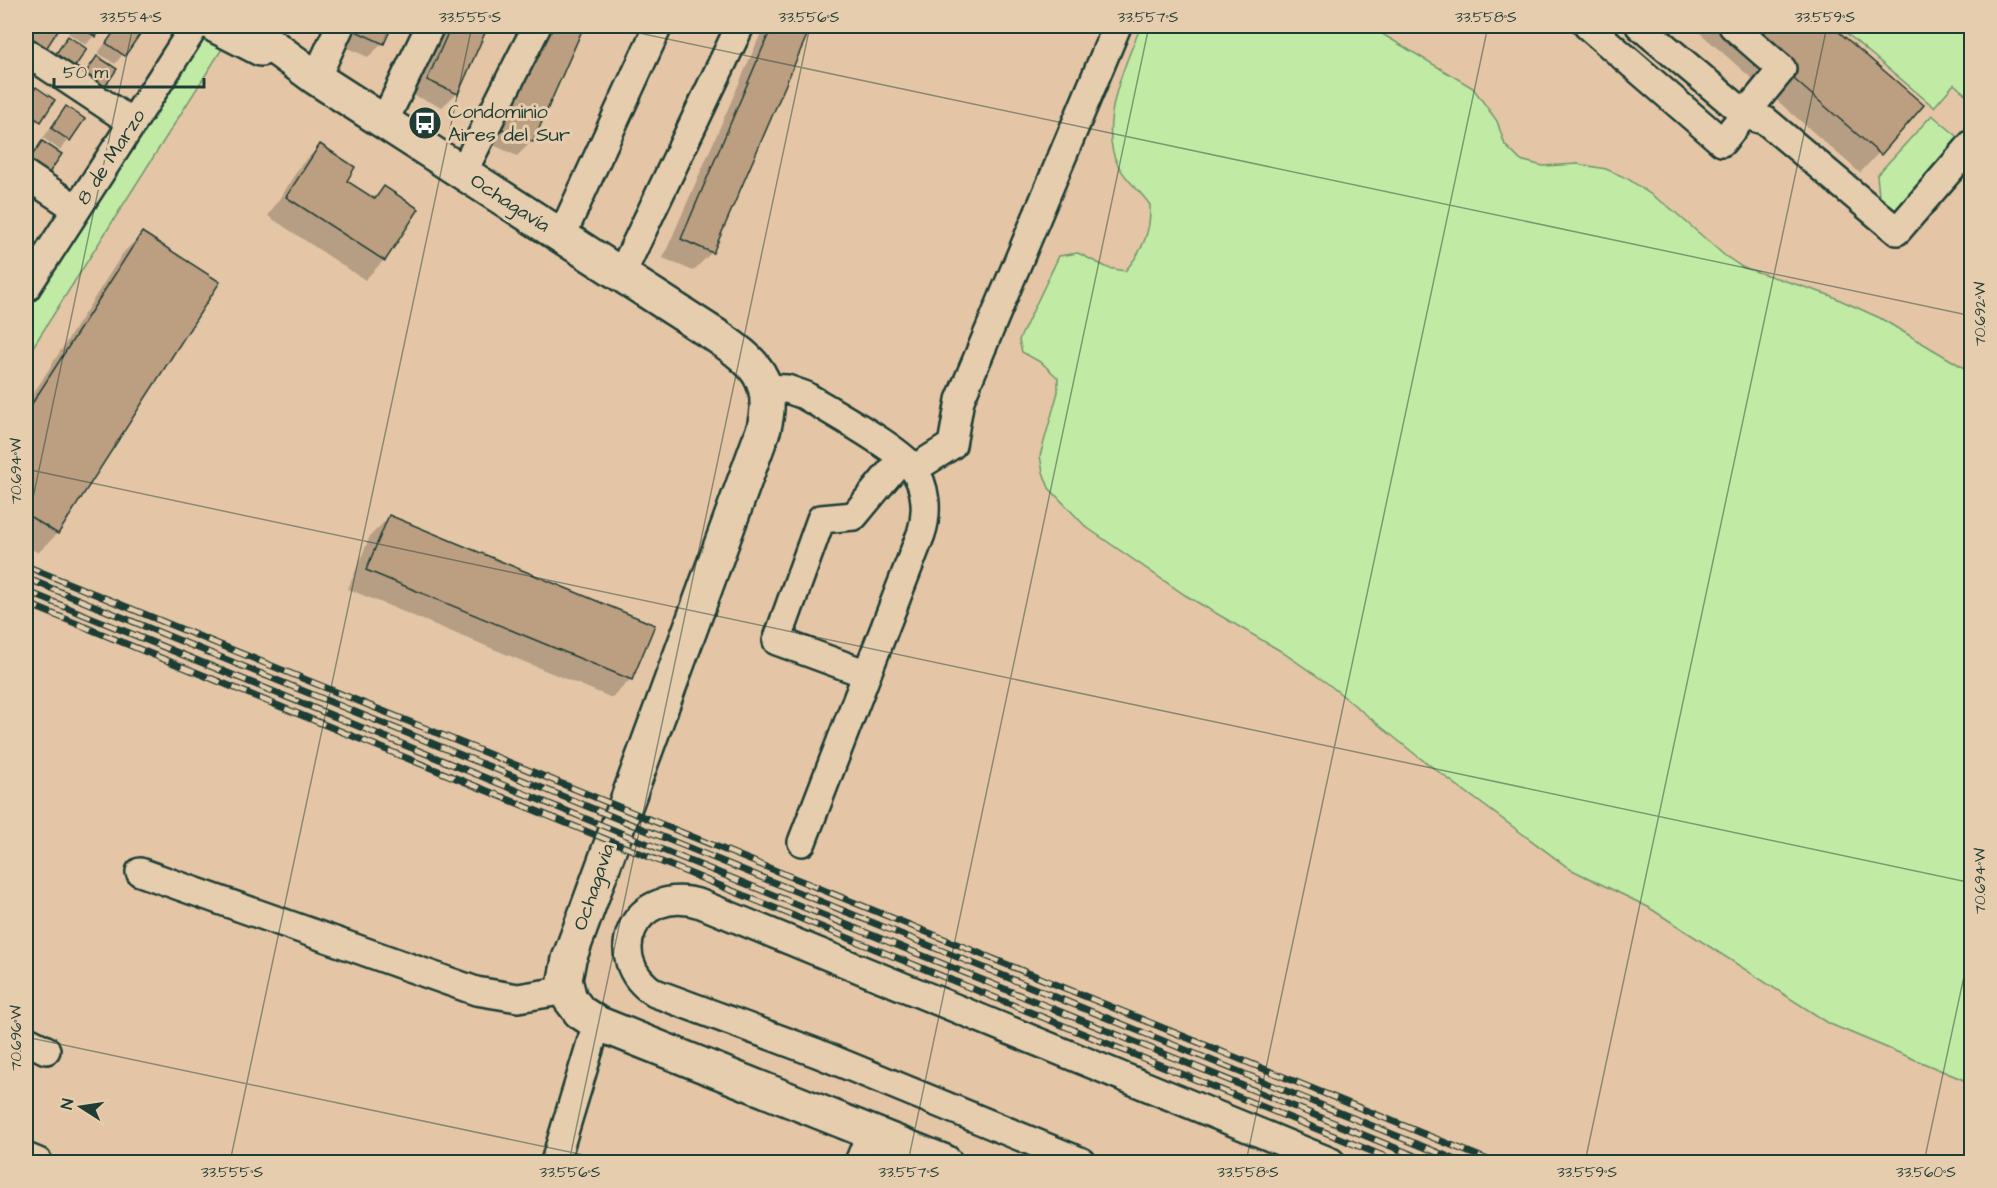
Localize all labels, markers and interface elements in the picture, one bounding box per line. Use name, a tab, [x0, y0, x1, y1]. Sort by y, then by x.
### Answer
text: 33.554°S	[100, 7, 162, 28]
text: 33.555°S	[439, 7, 501, 28]
text: 33.556°S	[779, 7, 840, 28]
text: 33.557°S	[1118, 7, 1179, 28]
text: 33.558°S	[1455, 7, 1517, 28]
text: 33.559°S	[1795, 7, 1855, 28]
scale bar	[54, 51, 204, 89]
text: 50 m	[63, 60, 108, 85]
place label: Condominio Aires del Sur	[448, 98, 570, 149]
street label: 8 de Marzo	[70, 104, 152, 210]
bus stop icon: Condominio Aires del Sur	[407, 105, 443, 141]
street label: Ochagavía	[464, 167, 555, 240]
text: 70.692°W	[1970, 282, 1991, 346]
text: 70.694°W	[6, 438, 27, 504]
street label: Ochagavía	[566, 840, 623, 935]
text: 70.694°W	[1970, 848, 1991, 914]
text: 70.696°W	[6, 1005, 27, 1071]
north arrow	[51, 1077, 111, 1137]
text: N	[56, 1097, 79, 1111]
text: 33.555°S	[201, 1162, 263, 1183]
text: 33.556°S	[540, 1162, 601, 1183]
text: 33.557°S	[879, 1162, 940, 1183]
text: 33.558°S	[1217, 1162, 1279, 1183]
text: 33.559°S	[1557, 1162, 1617, 1183]
text: 33.560°S	[1896, 1162, 1956, 1183]

